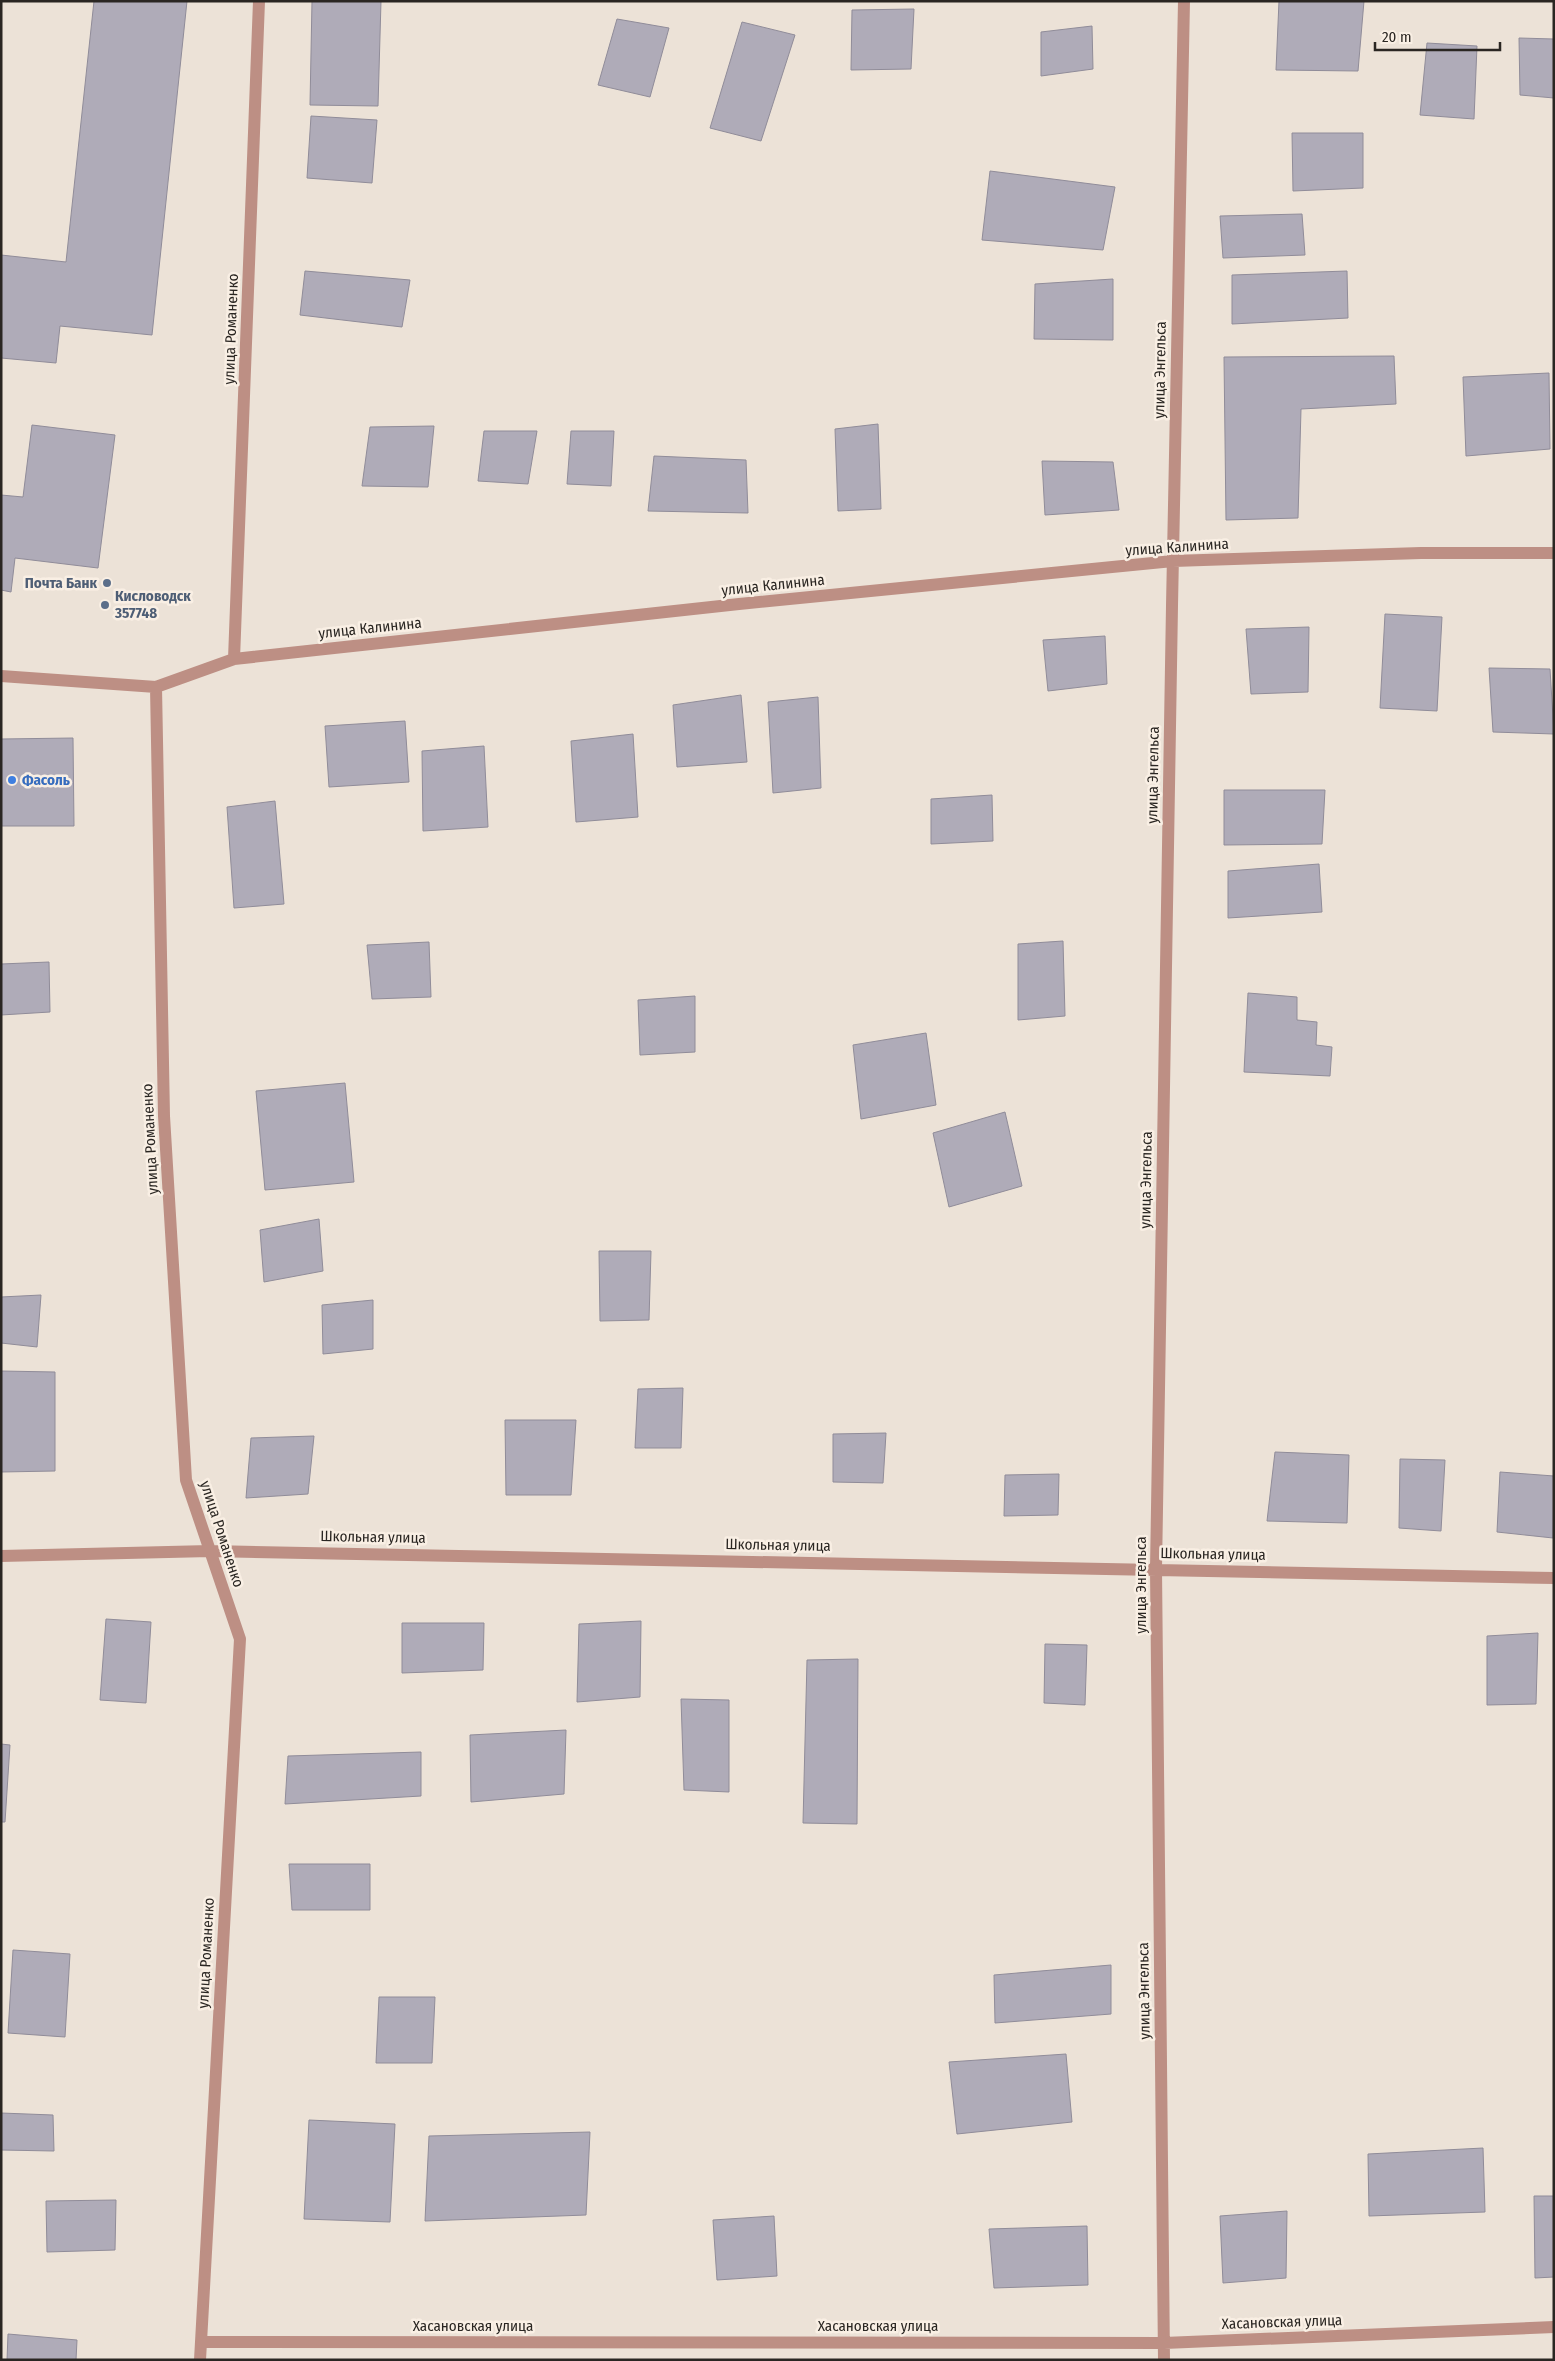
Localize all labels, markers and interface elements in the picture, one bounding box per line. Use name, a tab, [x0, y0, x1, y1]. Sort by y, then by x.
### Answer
scale bar	[1375, 20, 1500, 52]
text: 20 m	[1382, 28, 1412, 46]
street label: улица Романенко	[220, 273, 242, 385]
street label: улица Энгельса	[1150, 321, 1170, 419]
street label: улица Калинина	[1125, 534, 1229, 560]
street label: улица Калинина	[721, 571, 825, 599]
place label: Почта Банк	[25, 574, 97, 592]
marker: Почта Банк	[101, 577, 113, 589]
place label: Кисловодск 357748	[114, 587, 191, 622]
marker: Кисловодск 357748	[99, 599, 111, 611]
street label: улица Калинина	[318, 614, 422, 642]
street label: улица Энгельса	[1143, 726, 1163, 824]
place label: Фасоль	[22, 771, 70, 789]
marker: Фасоль	[6, 774, 18, 786]
street label: улица Романенко	[138, 1083, 162, 1195]
street label: улица Энгельса	[1136, 1131, 1156, 1229]
street label: улица Романенко	[196, 1478, 248, 1590]
street label: Школьная улица	[320, 1527, 426, 1547]
street label: Школьная улица	[725, 1535, 831, 1555]
street label: улица Энгельса	[1132, 1536, 1150, 1634]
street label: Школьная улица	[1160, 1544, 1266, 1564]
street label: улица Романенко	[194, 1897, 218, 2009]
street label: улица Энгельса	[1134, 1942, 1154, 2040]
street label: Хасановская улица	[1221, 2311, 1343, 2333]
street label: Хасановская улица	[413, 2317, 533, 2335]
street label: Хасановская улица	[818, 2317, 938, 2335]

